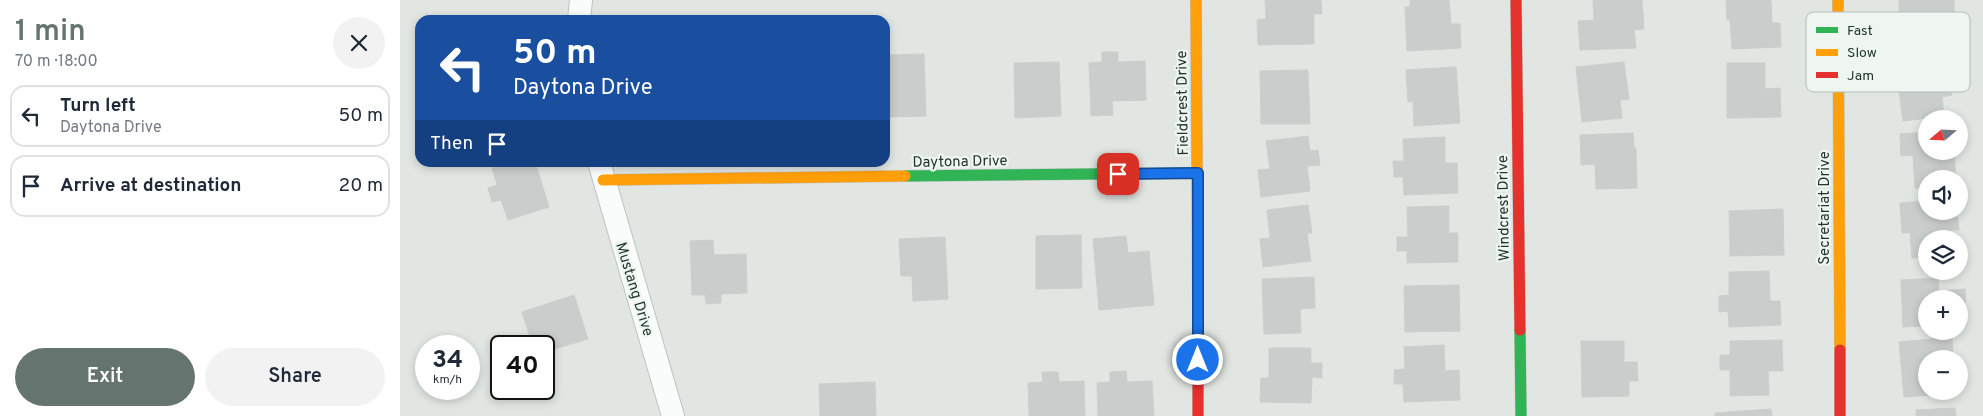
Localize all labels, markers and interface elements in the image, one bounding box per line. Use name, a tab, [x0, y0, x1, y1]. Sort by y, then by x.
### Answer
legend	[1806, 12, 1970, 92]
text: 1 min	[15, 14, 86, 51]
button: close	[333, 17, 385, 69]
text: Fast	[1847, 23, 1873, 40]
text: 50 m	[513, 32, 597, 76]
icon: left	[430, 35, 495, 100]
text: Slow	[1847, 45, 1877, 62]
street label: Fieldcrest Drive	[1173, 50, 1194, 156]
text: 70 m · 18:00	[15, 52, 98, 72]
text: Jam	[1847, 68, 1874, 85]
text: Daytona Drive	[513, 75, 653, 102]
text: Turn left	[60, 94, 136, 118]
icon: left	[17, 102, 45, 130]
text: 50 m	[338, 104, 383, 128]
north arrow	[1918, 110, 1968, 160]
map controls	[1918, 110, 1968, 400]
text: Daytona Drive	[60, 118, 162, 138]
icon: arrive	[483, 130, 511, 158]
text: Then	[430, 132, 473, 156]
street label: Secretariat Drive	[1816, 151, 1835, 265]
street label: Daytona Drive	[912, 152, 1008, 173]
pin	[1097, 153, 1139, 195]
street label: Windcrest Drive	[1494, 155, 1515, 261]
icon: arrive	[1104, 160, 1132, 188]
button: sound	[1918, 170, 1968, 220]
icon: arrive	[17, 172, 45, 200]
text: Arrive at destination	[60, 174, 241, 198]
text: 20 m	[339, 174, 383, 198]
button: layers	[1918, 230, 1968, 280]
street label: Mustang Drive	[610, 240, 657, 339]
button: +	[1918, 290, 1968, 340]
position arrow	[1171, 333, 1223, 385]
speed limit sign: 40	[490, 335, 555, 400]
text: 34	[432, 345, 463, 377]
button: Exit	[15, 348, 195, 406]
button: Share	[205, 348, 385, 406]
button: −	[1918, 350, 1968, 400]
text: km/h	[433, 372, 462, 388]

